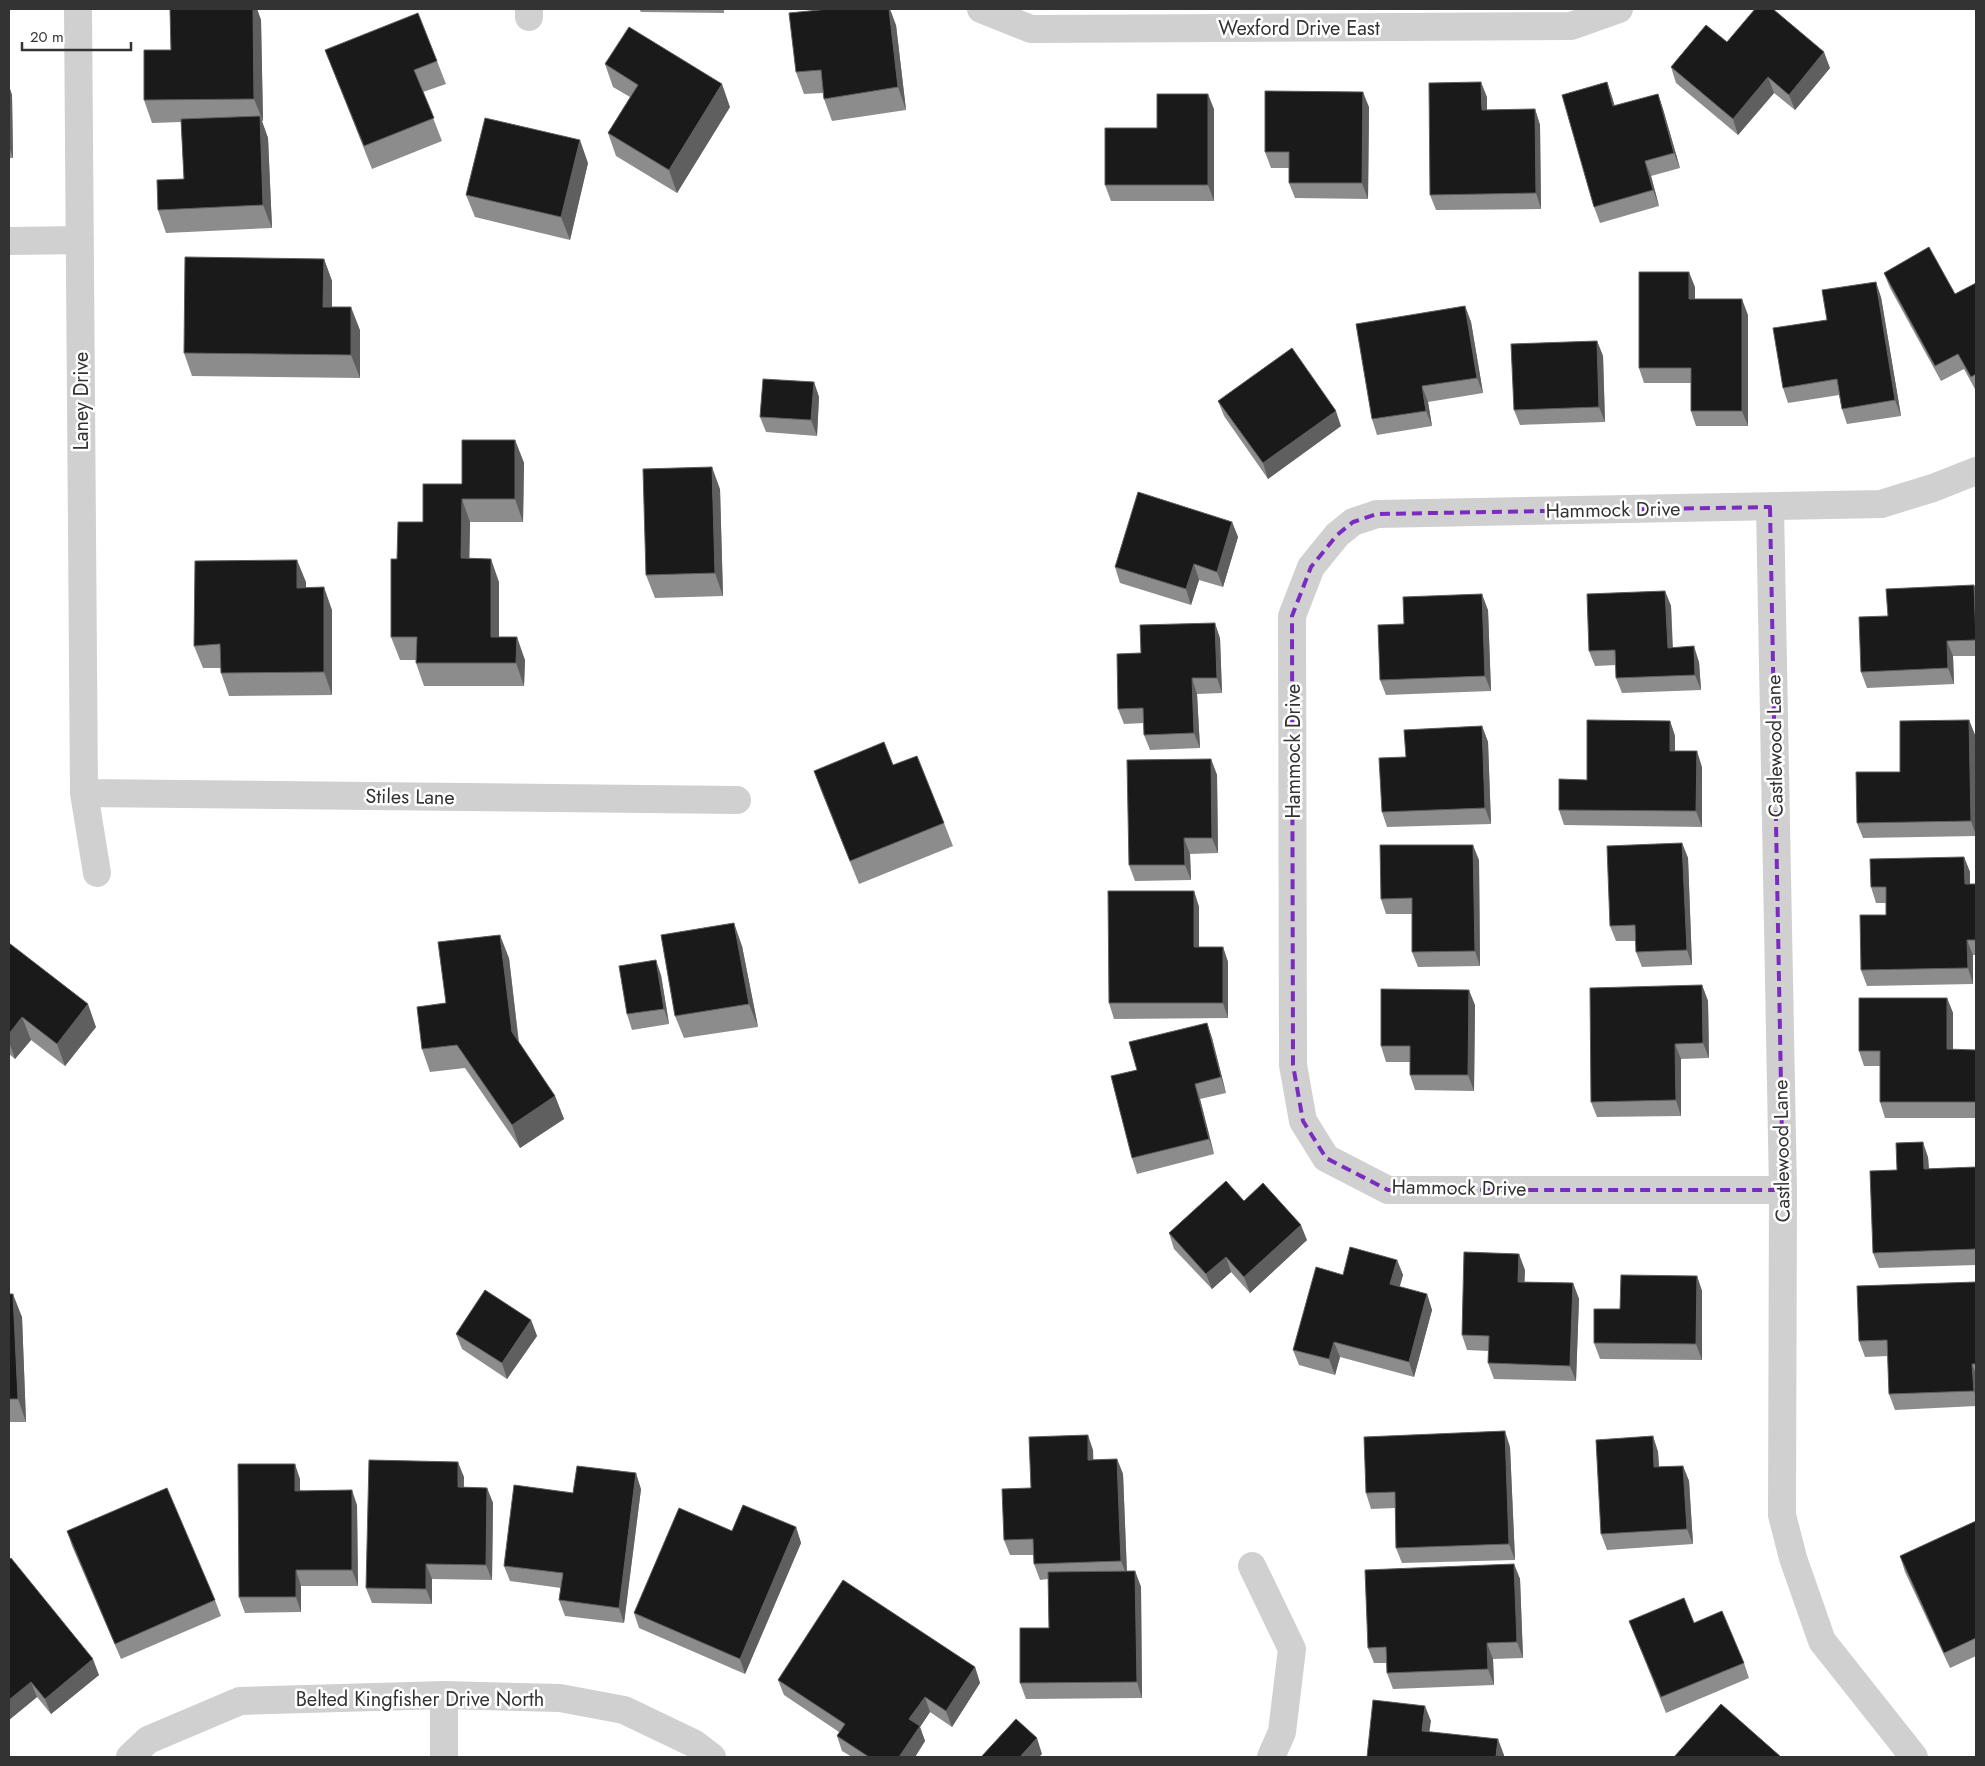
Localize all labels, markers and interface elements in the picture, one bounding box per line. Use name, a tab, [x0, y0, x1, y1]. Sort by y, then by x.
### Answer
street label: Wexford Drive East	[1218, 14, 1380, 43]
scale bar	[22, 20, 131, 52]
text: 20 m	[30, 26, 64, 48]
street label: Laney Drive	[67, 352, 96, 450]
street label: Hammock Drive	[1545, 494, 1681, 526]
street label: Castlewood Lane	[1759, 674, 1791, 818]
street label: Hammock Drive	[1279, 684, 1308, 818]
street label: Stiles Lane	[365, 782, 455, 812]
street label: Castlewood Lane	[1766, 1079, 1798, 1223]
street label: Hammock Drive	[1391, 1172, 1527, 1204]
street label: Belted Kingfisher Drive North	[296, 1685, 544, 1714]

